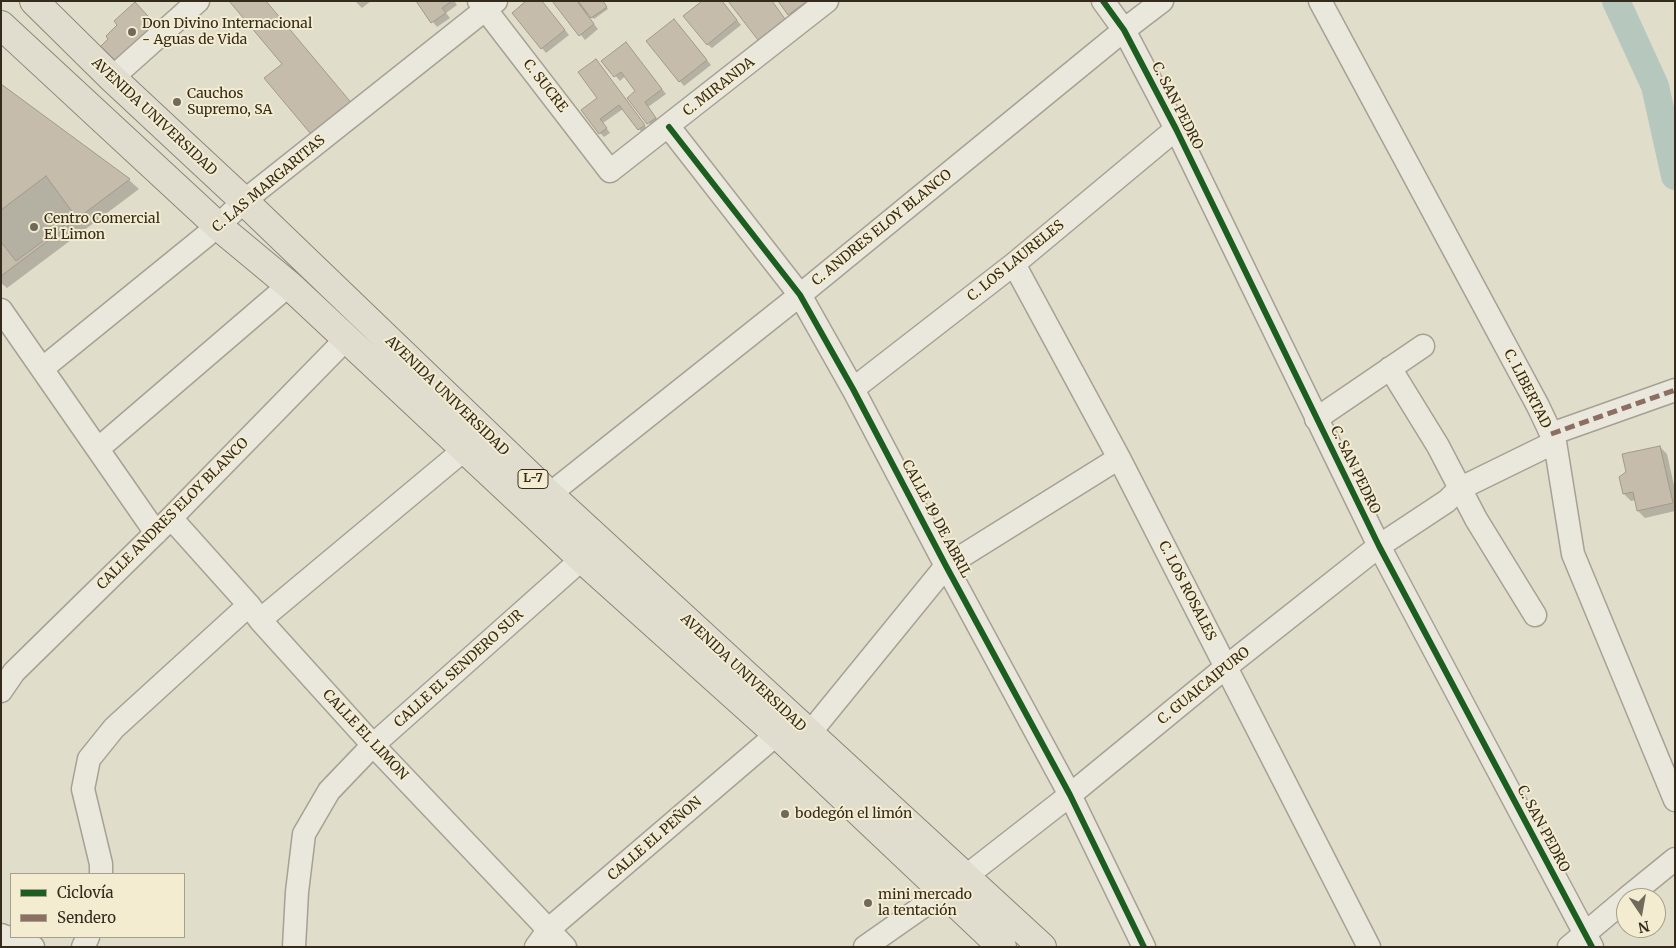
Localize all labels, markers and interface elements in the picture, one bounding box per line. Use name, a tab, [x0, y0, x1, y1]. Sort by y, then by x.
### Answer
place label: Don Divino Internacional - Aguas de Vida	[142, 16, 312, 48]
marker: Don Divino Internacional - Aguas de Vida	[126, 26, 138, 38]
street label: C. MIRANDA	[680, 54, 758, 120]
street label: AVENIDA UNIVERSIDAD	[88, 55, 220, 179]
street label: C. SUCRE	[519, 56, 571, 116]
street label: C. SAN PEDRO	[1148, 59, 1206, 153]
place label: Cauchos Supremo, SA	[187, 86, 272, 118]
marker: Cauchos Supremo, SA	[171, 96, 183, 108]
street label: C. LAS MARGARITAS	[209, 132, 329, 236]
street label: C. ANDRES ELOY BLANCO	[809, 166, 955, 290]
place label: Centro Comercial El Limon	[44, 211, 160, 243]
street label: C. LOS LAURELES	[964, 217, 1068, 305]
marker: Centro Comercial El Limon	[28, 221, 40, 233]
street label: AVENIDA UNIVERSIDAD	[382, 333, 512, 459]
street label: C. LIBERTAD	[1500, 347, 1554, 431]
street label: C. SAN PEDRO	[1326, 423, 1384, 517]
street label: CALLE ANDRES ELOY BLANCO	[94, 435, 252, 593]
street label: CALLE 19 DE ABRIL	[898, 457, 974, 581]
road number: L-7	[518, 469, 548, 488]
street label: C. LOS ROSALES	[1155, 538, 1219, 644]
street label: CALLE EL SENDERO SUR	[391, 607, 527, 731]
street label: AVENIDA UNIVERSIDAD	[677, 611, 809, 735]
street label: C. GUAICAIPURO	[1154, 644, 1254, 728]
street label: CALLE EL LIMON	[319, 686, 411, 784]
street label: C. SAN PEDRO	[1513, 783, 1573, 875]
street label: CALLE EL PEÑON	[605, 794, 705, 884]
place label: bodegón el limón	[795, 806, 912, 822]
marker: bodegón el limón	[779, 808, 791, 820]
legend	[10, 873, 185, 938]
text: Ciclovía	[57, 883, 114, 902]
place label: mini mercado la tentación	[878, 887, 972, 920]
north arrow	[1616, 888, 1666, 938]
marker: mini mercado la tentación	[862, 897, 874, 909]
text: Sendero	[57, 908, 116, 927]
text: N	[1637, 917, 1651, 937]

